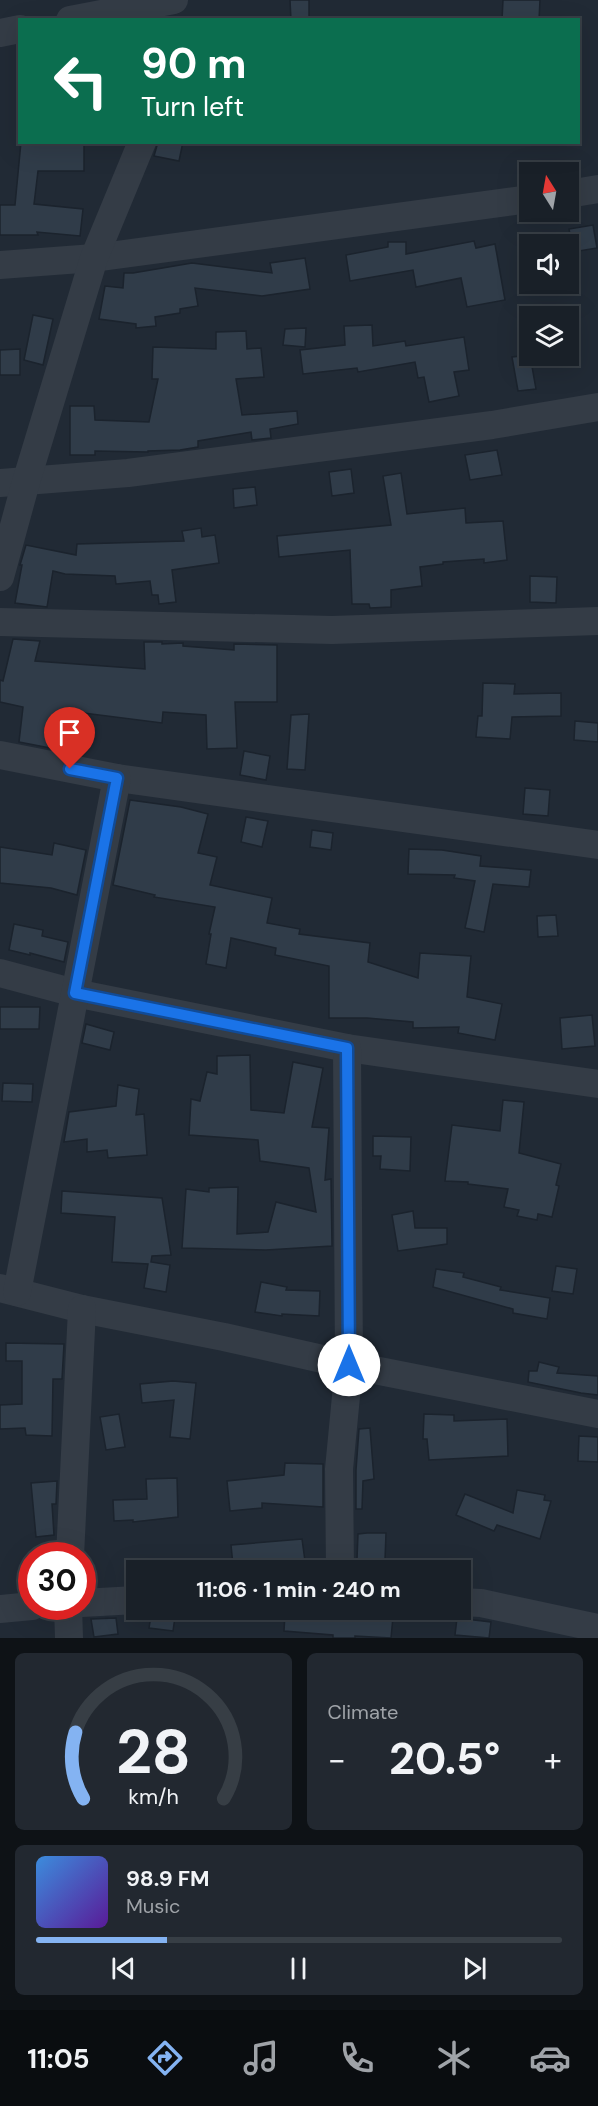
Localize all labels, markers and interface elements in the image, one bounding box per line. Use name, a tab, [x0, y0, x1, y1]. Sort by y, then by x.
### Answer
text: 90 m	[141, 36, 247, 91]
icon: left	[42, 42, 120, 120]
text: Turn left	[141, 89, 244, 124]
north arrow	[519, 162, 579, 222]
map controls	[519, 162, 579, 366]
button: sound	[519, 234, 579, 294]
button: layers	[519, 306, 579, 366]
pin	[44, 707, 95, 769]
icon: arrive	[53, 716, 86, 749]
position arrow	[317, 1333, 381, 1397]
speed limit sign: 30	[18, 1542, 96, 1620]
text: 11:06 · 1 min · 240 m	[196, 1575, 401, 1604]
text: Climate	[328, 1699, 398, 1725]
text: 28	[116, 1711, 191, 1792]
text: 20.5°	[389, 1729, 500, 1788]
text: −	[328, 1738, 346, 1781]
text: +	[544, 1738, 562, 1781]
text: km/h	[128, 1783, 179, 1811]
text: 98.9 FM	[126, 1864, 210, 1893]
text: Music	[126, 1893, 181, 1919]
icon: previous	[107, 1952, 140, 1985]
icon: pause	[282, 1952, 315, 1985]
icon: next	[458, 1952, 491, 1985]
icon: directions	[144, 2037, 186, 2079]
icon: music	[240, 2037, 282, 2079]
icon: phone	[336, 2037, 378, 2079]
icon: climate	[433, 2037, 475, 2079]
icon: car	[529, 2037, 571, 2079]
text: 11:05	[27, 2041, 89, 2076]

